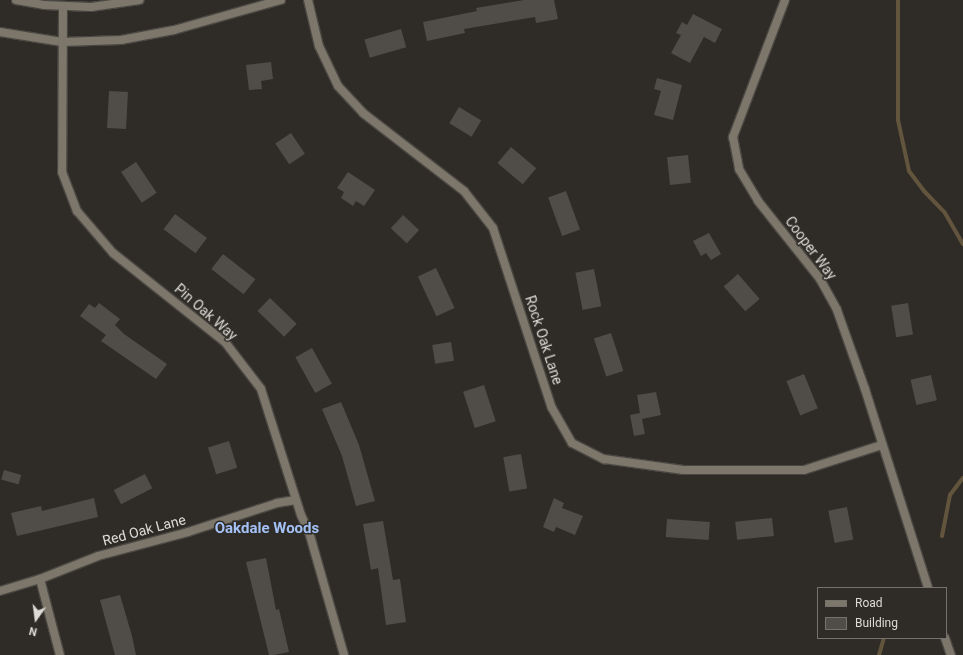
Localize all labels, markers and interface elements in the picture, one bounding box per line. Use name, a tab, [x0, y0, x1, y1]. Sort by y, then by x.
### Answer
street label: Cooper Way	[782, 213, 840, 283]
street label: Pin Oak Way	[171, 280, 241, 344]
street label: Rock Oak Lane	[522, 293, 566, 387]
street label: Red Oak Lane	[101, 511, 187, 549]
district label: Oakdale Woods	[215, 520, 319, 538]
legend	[817, 587, 947, 639]
text: Road	[855, 596, 883, 610]
north arrow	[16, 599, 56, 639]
text: Building	[855, 616, 898, 630]
text: N	[28, 624, 38, 638]

